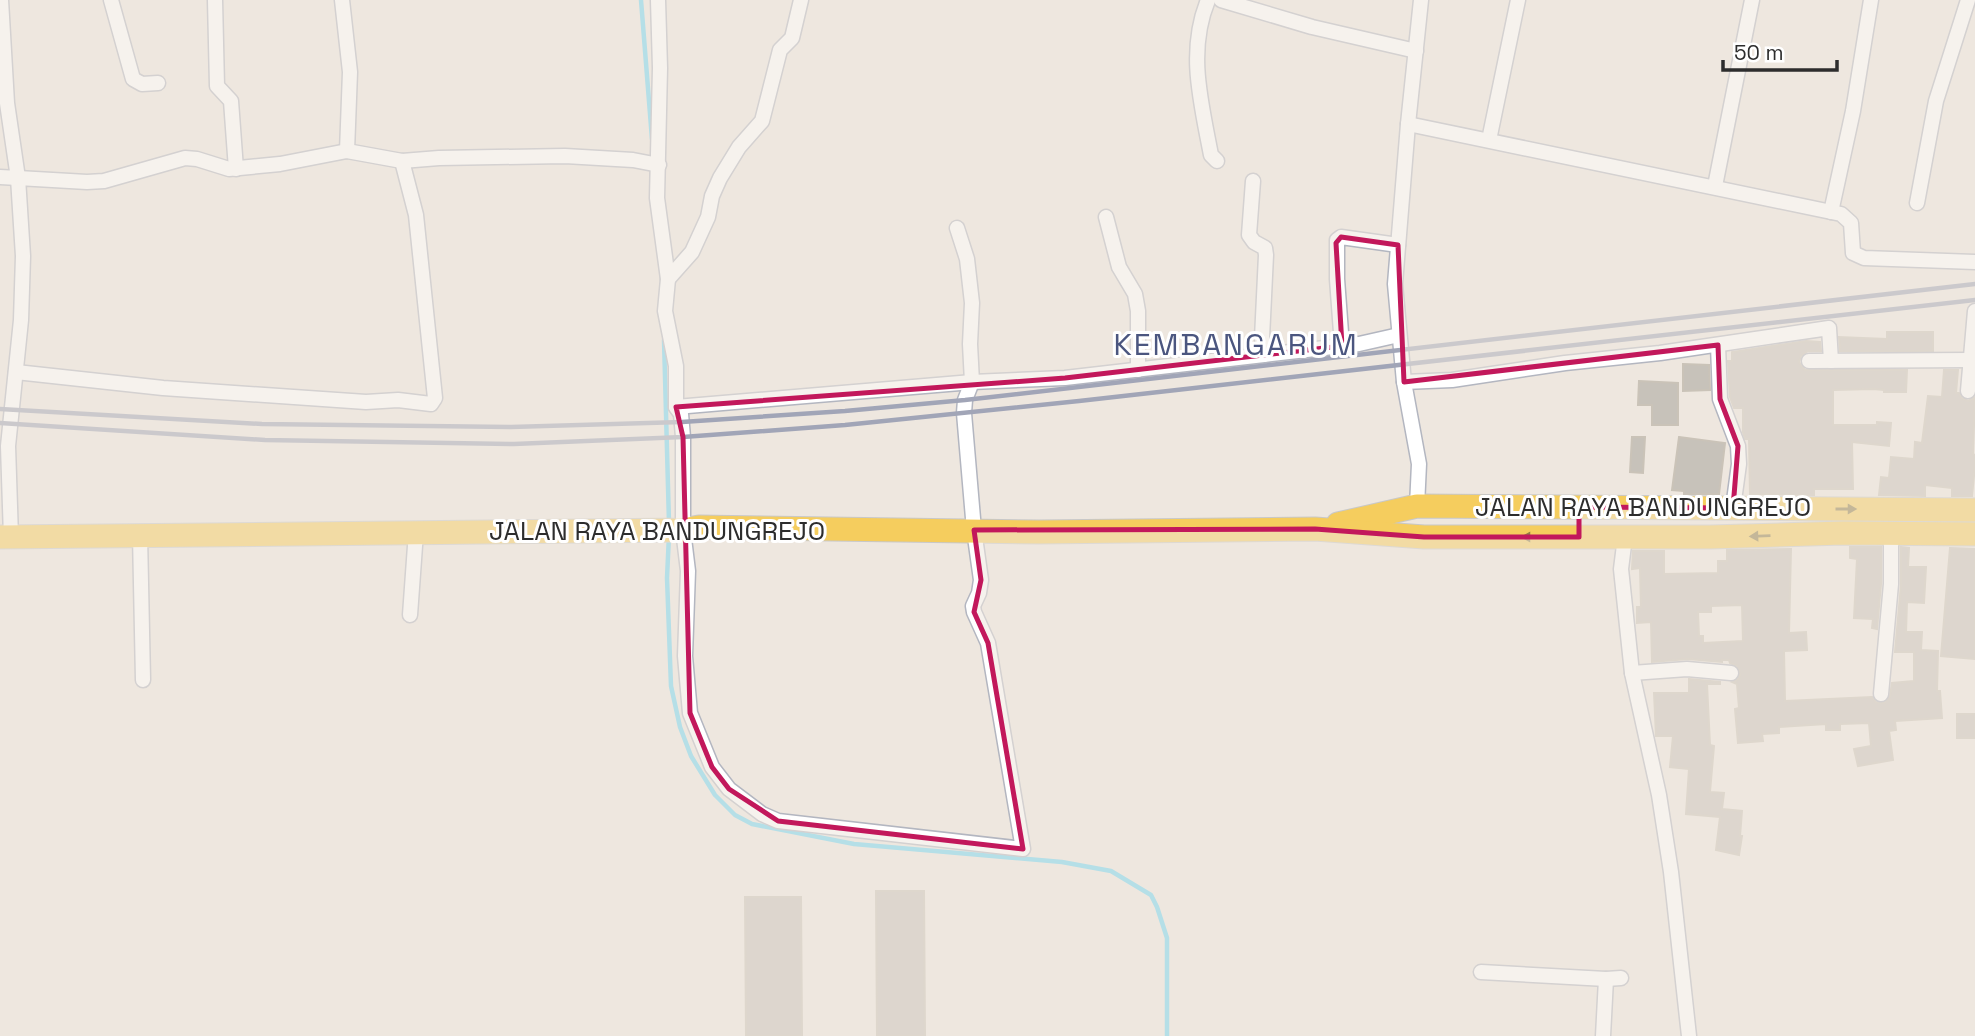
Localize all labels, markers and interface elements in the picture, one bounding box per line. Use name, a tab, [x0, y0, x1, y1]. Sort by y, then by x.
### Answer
scale bar	[1723, 28, 1837, 72]
text: 50 m	[1734, 39, 1784, 66]
district label: KEMBANGARUM	[1113, 325, 1359, 364]
street label: JALAN RAYA BANDUNGREJO	[1475, 490, 1811, 524]
one-way arrow	[1835, 503, 1857, 515]
street label: JALAN RAYA BANDUNGREJO	[489, 514, 825, 548]
one-way arrow	[1749, 530, 1771, 541]
one-way arrow	[1521, 531, 1543, 543]

